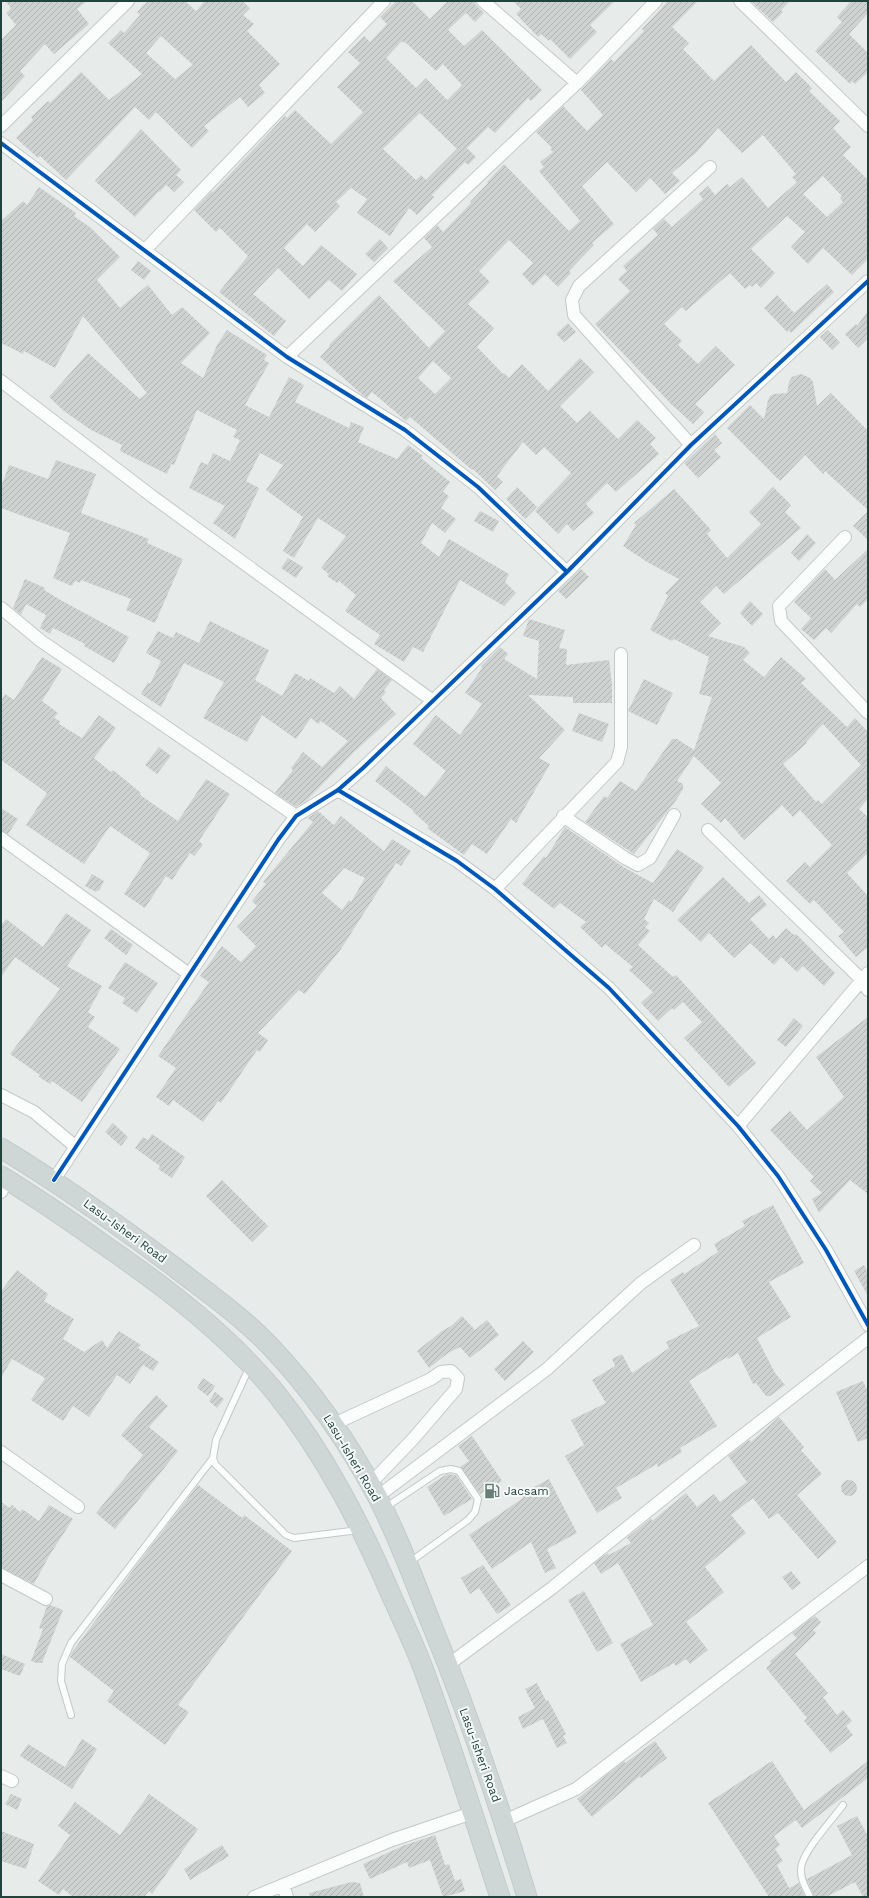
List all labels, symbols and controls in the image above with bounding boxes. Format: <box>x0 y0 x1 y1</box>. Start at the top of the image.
street label: Lasu-Isheri Road <box>81 1196 169 1266</box>
street label: Lasu-Isheri Road <box>320 1412 384 1504</box>
fuel station icon: Jacsam <box>483 1482 501 1500</box>
place label: Jacsam <box>504 1484 549 1498</box>
street label: Lasu-Isheri Road <box>456 1706 504 1804</box>

